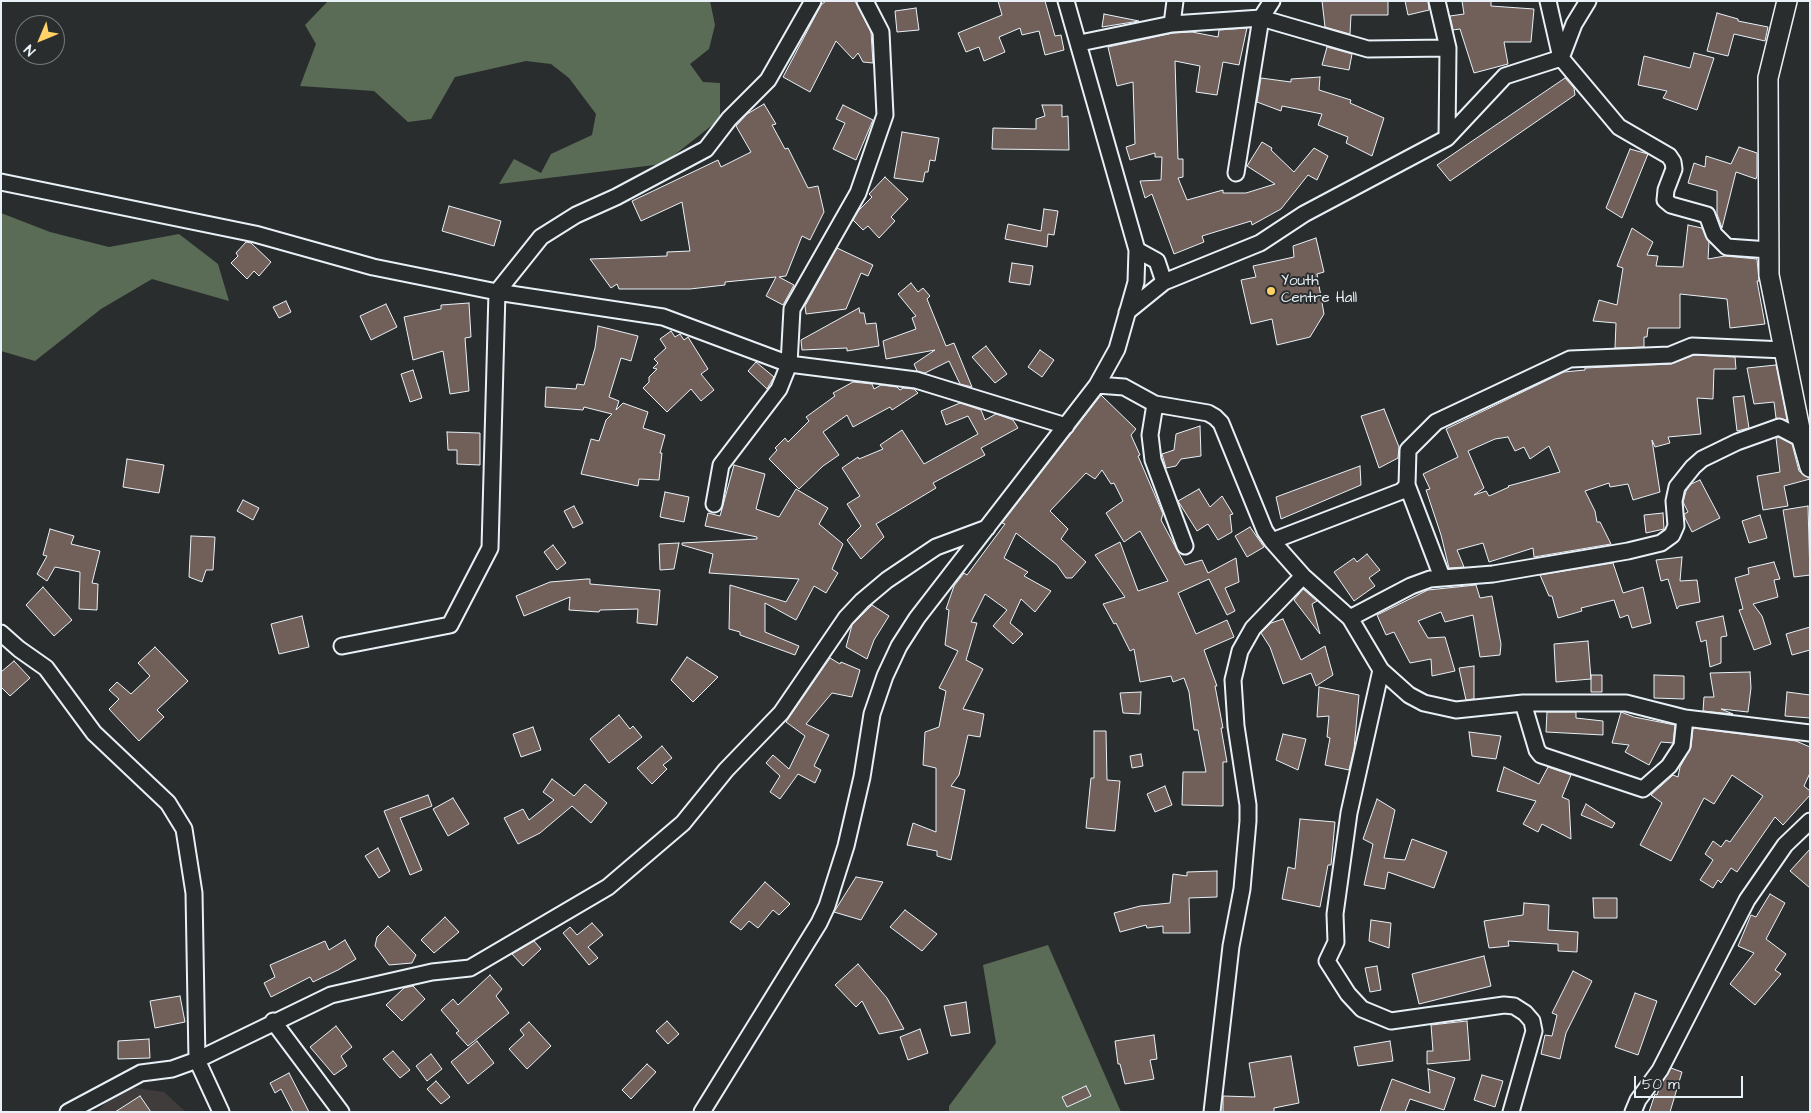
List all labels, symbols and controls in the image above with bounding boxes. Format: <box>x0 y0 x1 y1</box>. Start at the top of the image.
north arrow <box>15 15 65 65</box>
text: N <box>20 40 40 60</box>
place label: Youth Centre Hall <box>1281 273 1357 308</box>
marker: Youth Centre Hall <box>1265 285 1277 297</box>
scale bar <box>1636 1066 1745 1098</box>
text: 50 m <box>1642 1074 1680 1095</box>

